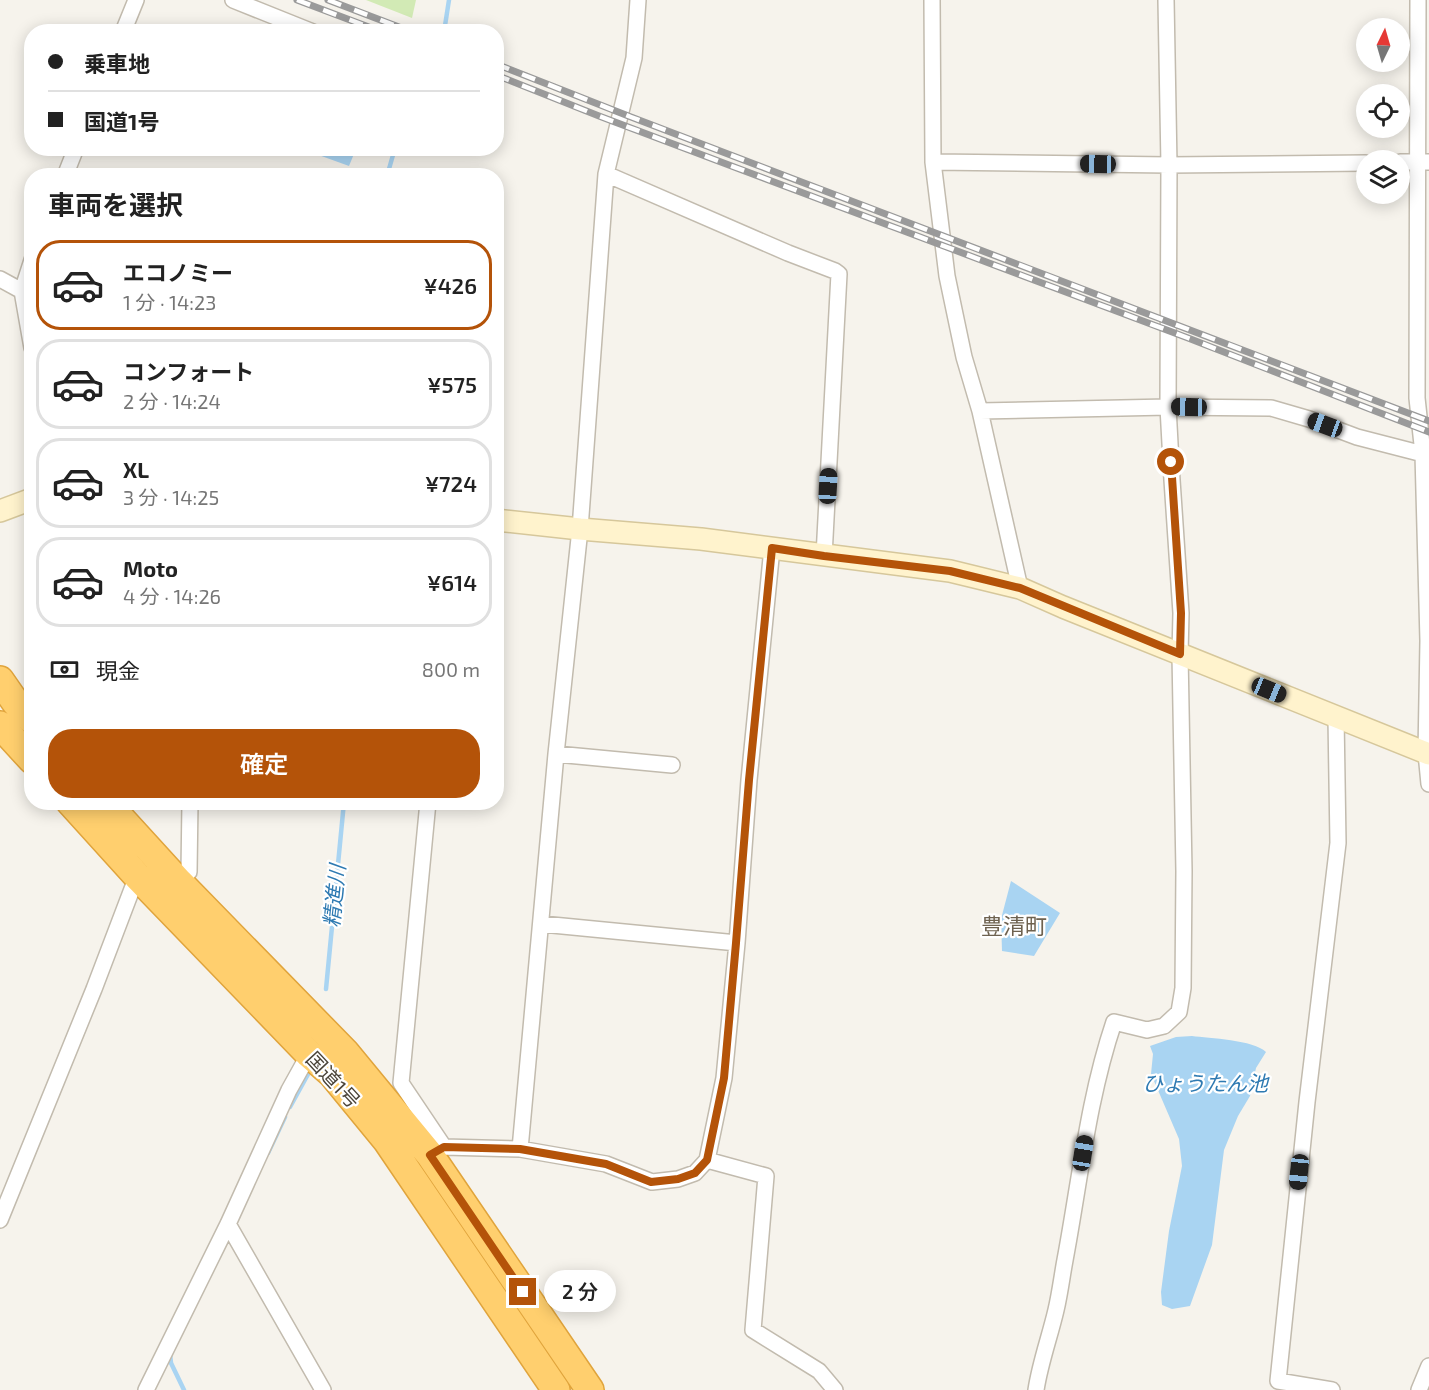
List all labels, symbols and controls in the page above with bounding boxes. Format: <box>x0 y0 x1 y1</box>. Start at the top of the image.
north arrow <box>1356 18 1410 72</box>
map controls <box>1356 18 1410 204</box>
text: 乗車地 <box>84 50 150 76</box>
button: locate <box>1356 84 1410 138</box>
text: 国道1号 <box>84 108 160 134</box>
button: layers <box>1356 150 1410 204</box>
car <box>1080 155 1116 173</box>
text: 車両を選択 <box>48 188 183 220</box>
icon: car <box>51 258 105 312</box>
text: エコノミー <box>123 259 233 285</box>
text: ¥426 <box>424 272 477 298</box>
text: 1 分 · 14:23 <box>123 290 216 314</box>
icon: car <box>51 357 105 411</box>
text: コンフォート <box>123 358 254 384</box>
text: ¥575 <box>427 371 477 397</box>
text: 2 分 · 14:24 <box>123 389 221 413</box>
car <box>1171 398 1207 416</box>
car <box>1305 410 1345 440</box>
route start <box>1157 448 1184 475</box>
icon: car <box>51 456 105 510</box>
text: XL <box>123 456 149 482</box>
car <box>818 468 838 504</box>
text: ¥724 <box>425 470 477 496</box>
text: 3 分 · 14:25 <box>123 485 219 509</box>
icon: car <box>51 555 105 609</box>
text: Moto <box>123 555 178 581</box>
text: ¥614 <box>427 569 477 595</box>
text: 4 分 · 14:26 <box>123 584 221 608</box>
icon: cash <box>48 653 81 686</box>
text: 現金 <box>96 657 140 683</box>
text: 800 m <box>422 657 480 681</box>
car <box>1249 675 1289 705</box>
button: 確定 <box>48 729 480 798</box>
water label: 精進川 <box>318 861 349 928</box>
district label: 豊清町 <box>981 912 1047 938</box>
street label: 国道1号 <box>302 1046 366 1112</box>
water label: ひょうたん池 <box>1142 1070 1270 1095</box>
car <box>1071 1134 1095 1172</box>
car <box>1288 1153 1310 1191</box>
callout: 2 分 <box>544 1271 616 1313</box>
route end <box>509 1278 536 1305</box>
text: 2 分 <box>562 1279 598 1303</box>

